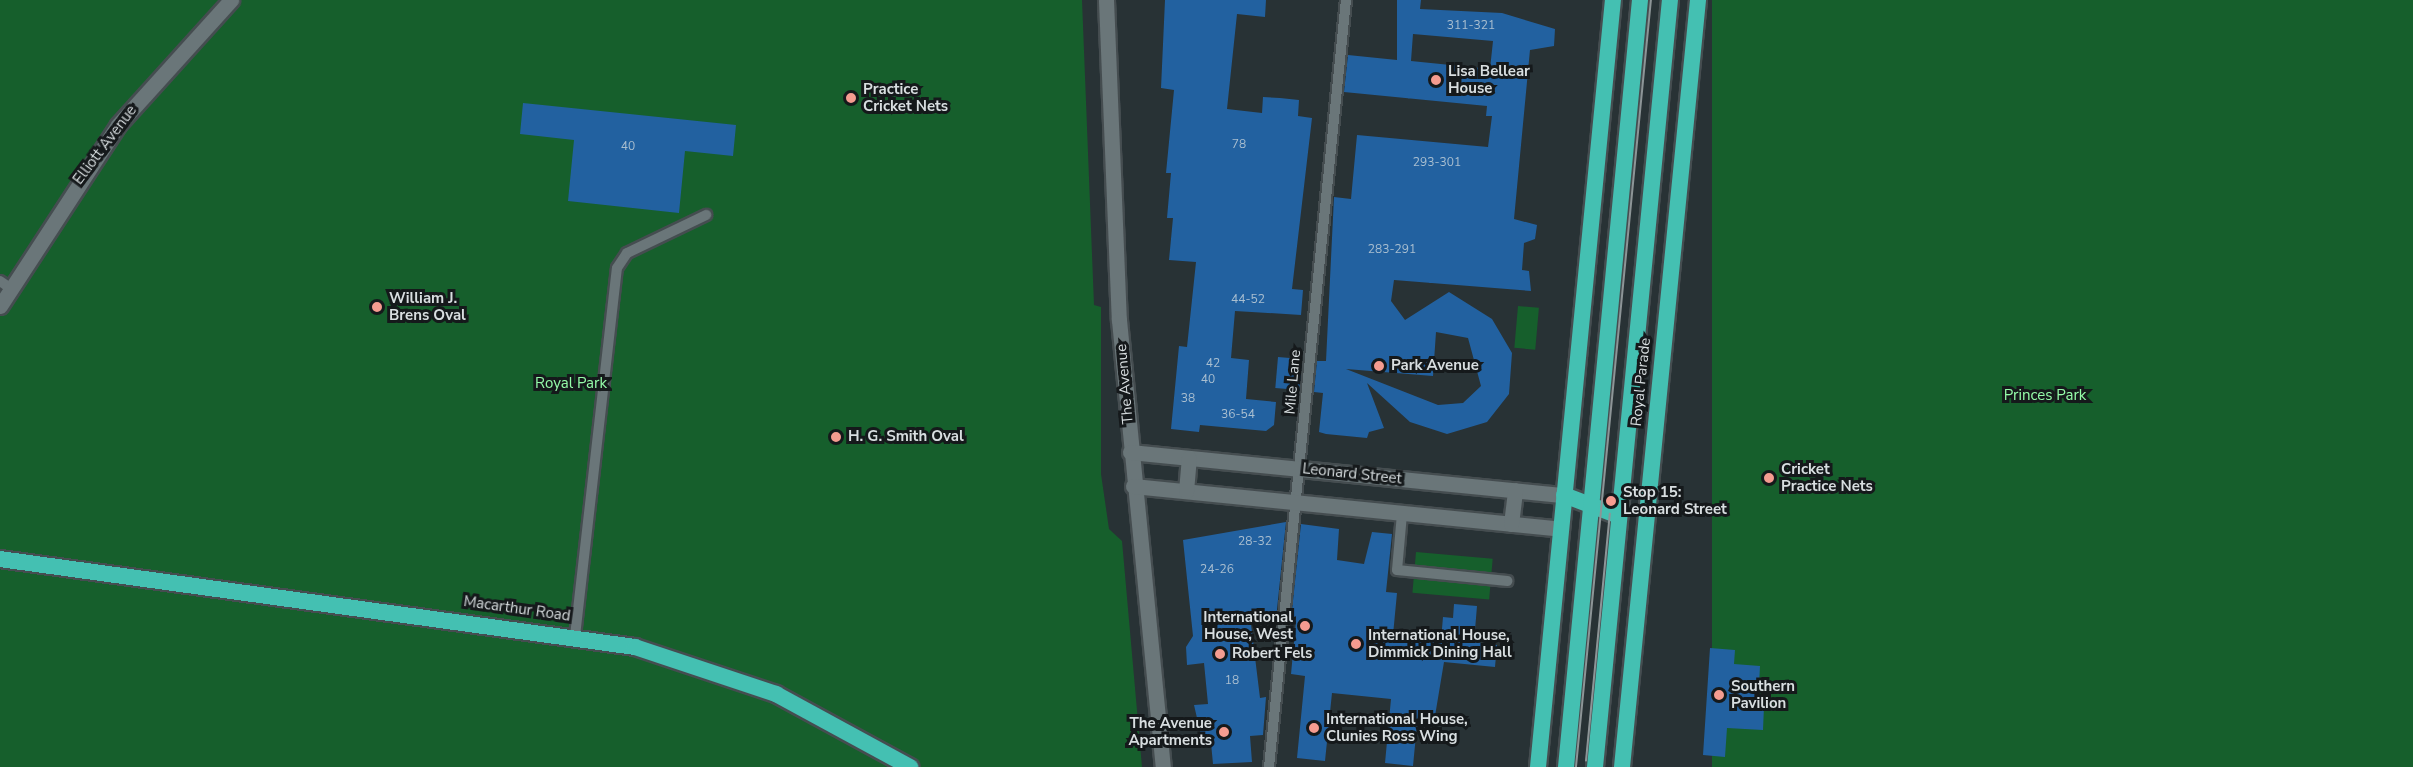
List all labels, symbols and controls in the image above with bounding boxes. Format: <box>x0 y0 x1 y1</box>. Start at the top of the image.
house number: 311-321 <box>1447 19 1495 33</box>
place label: Lisa Bellear House <box>1448 62 1530 97</box>
marker: Lisa Bellear House <box>1429 73 1443 87</box>
place label: Practice Cricket Nets <box>863 80 948 115</box>
marker: Practice Cricket Nets <box>844 91 858 105</box>
street label: Elliott Avenue <box>69 102 141 188</box>
house number: 78 <box>1232 138 1246 152</box>
house number: 40 <box>621 140 635 154</box>
house number: 293-301 <box>1413 156 1461 170</box>
house number: 283-291 <box>1368 243 1416 257</box>
place label: William J. Brens Oval <box>389 289 466 324</box>
house number: 44-52 <box>1231 293 1265 307</box>
marker: William J. Brens Oval <box>370 300 384 314</box>
street label: Royal Parade <box>1627 337 1655 427</box>
street label: The Avenue <box>1113 343 1137 425</box>
street label: Mile Lane <box>1281 349 1305 415</box>
house number: 42 <box>1206 357 1220 371</box>
place label: Park Avenue <box>1391 357 1479 375</box>
marker: Park Avenue <box>1372 359 1386 373</box>
house number: 40 <box>1201 373 1215 387</box>
park label: Royal Park <box>535 375 607 393</box>
park label: Princes Park <box>2004 387 2086 405</box>
house number: 38 <box>1181 392 1195 406</box>
house number: 36-54 <box>1221 408 1255 422</box>
place label: H. G. Smith Oval <box>848 428 964 446</box>
marker: H. G. Smith Oval <box>829 430 843 444</box>
street label: Leonard Street <box>1302 460 1402 488</box>
place label: Cricket Practice Nets <box>1781 460 1873 495</box>
marker: Cricket Practice Nets <box>1762 471 1776 485</box>
place label: Stop 15: Leonard Street <box>1623 483 1727 518</box>
marker: Stop 15: Leonard Street <box>1604 494 1618 508</box>
house number: 28-32 <box>1238 535 1272 549</box>
house number: 24-26 <box>1200 563 1234 577</box>
street label: Macarthur Road <box>462 593 572 625</box>
place label: International House, West <box>1203 608 1293 643</box>
marker: International House, West <box>1298 619 1312 633</box>
place label: International House, Dimmick Dining Hall <box>1368 626 1512 661</box>
marker: International House, Dimmick Dining Hall <box>1349 637 1363 651</box>
place label: Robert Fels <box>1232 645 1312 663</box>
marker: Robert Fels <box>1213 647 1227 661</box>
house number: 18 <box>1225 674 1239 688</box>
place label: Southern Pavilion <box>1731 677 1795 712</box>
marker: Southern Pavilion <box>1712 688 1726 702</box>
place label: International House, Clunies Ross Wing <box>1326 710 1468 745</box>
place label: The Avenue Apartments <box>1128 714 1212 749</box>
marker: International House, Clunies Ross Wing <box>1307 721 1321 735</box>
marker: The Avenue Apartments <box>1217 725 1231 739</box>

